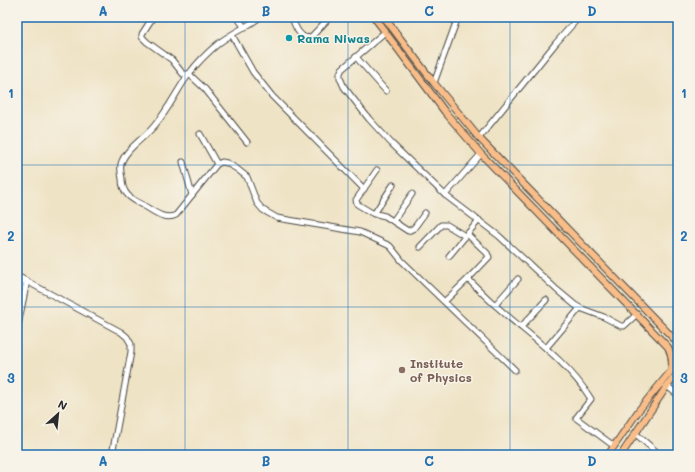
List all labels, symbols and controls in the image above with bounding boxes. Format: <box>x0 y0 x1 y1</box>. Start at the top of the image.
text: A <box>98 2 108 19</box>
text: B <box>262 2 271 19</box>
text: C <box>424 2 434 19</box>
text: D <box>587 2 597 19</box>
place label: Rama Niwas <box>297 30 370 46</box>
marker: Rama Niwas <box>284 33 294 43</box>
text: 1 <box>8 84 14 101</box>
text: 1 <box>681 84 687 101</box>
text: 2 <box>7 227 15 244</box>
text: 2 <box>680 227 688 244</box>
place label: Institute of Physics <box>410 355 472 385</box>
marker: Institute of Physics <box>397 365 407 375</box>
text: 3 <box>7 369 15 386</box>
text: 3 <box>680 369 688 386</box>
north arrow <box>38 394 78 434</box>
text: N <box>56 396 70 413</box>
text: A <box>98 452 108 469</box>
text: B <box>262 452 271 469</box>
text: C <box>424 452 434 469</box>
text: D <box>587 452 597 469</box>

